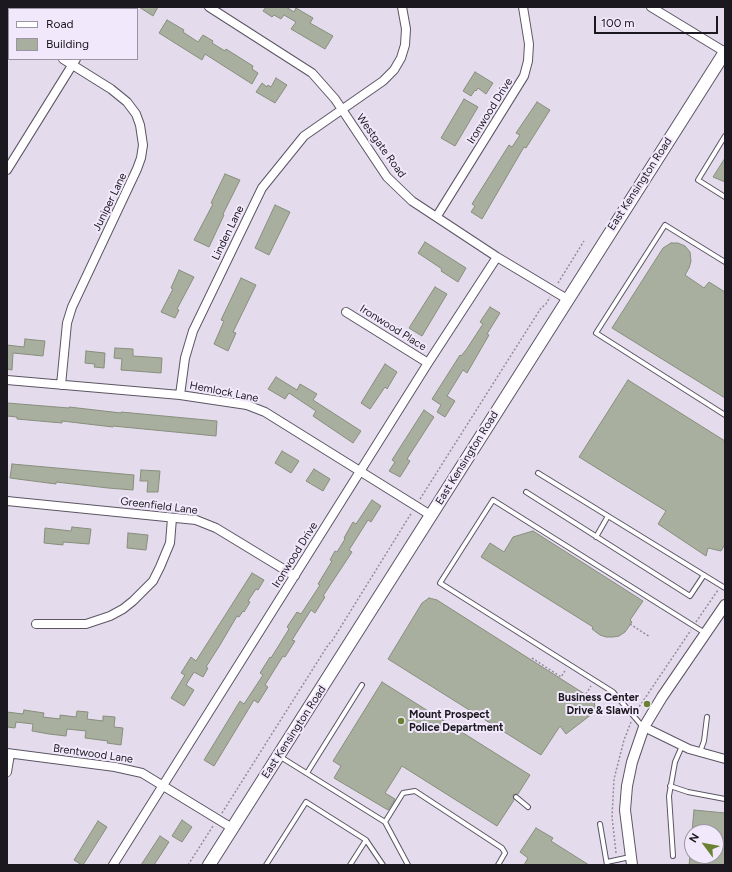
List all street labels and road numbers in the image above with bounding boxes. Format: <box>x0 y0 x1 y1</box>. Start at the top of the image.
street label: Ironwood Drive <box>465 76 515 146</box>
street label: Westgate Road <box>353 112 409 180</box>
street label: East Kensington Road <box>605 135 675 233</box>
street label: Juniper Lane <box>90 171 130 233</box>
street label: Linden Lane <box>209 204 247 262</box>
street label: Ironwood Place <box>357 302 429 354</box>
street label: Hemlock Lane <box>188 379 260 405</box>
street label: East Kensington Road <box>433 409 501 507</box>
street label: Greenfield Lane <box>120 495 198 517</box>
street label: Ironwood Drive <box>270 520 320 590</box>
street label: East Kensington Road <box>259 683 329 781</box>
street label: Brentwood Lane <box>52 742 134 766</box>

